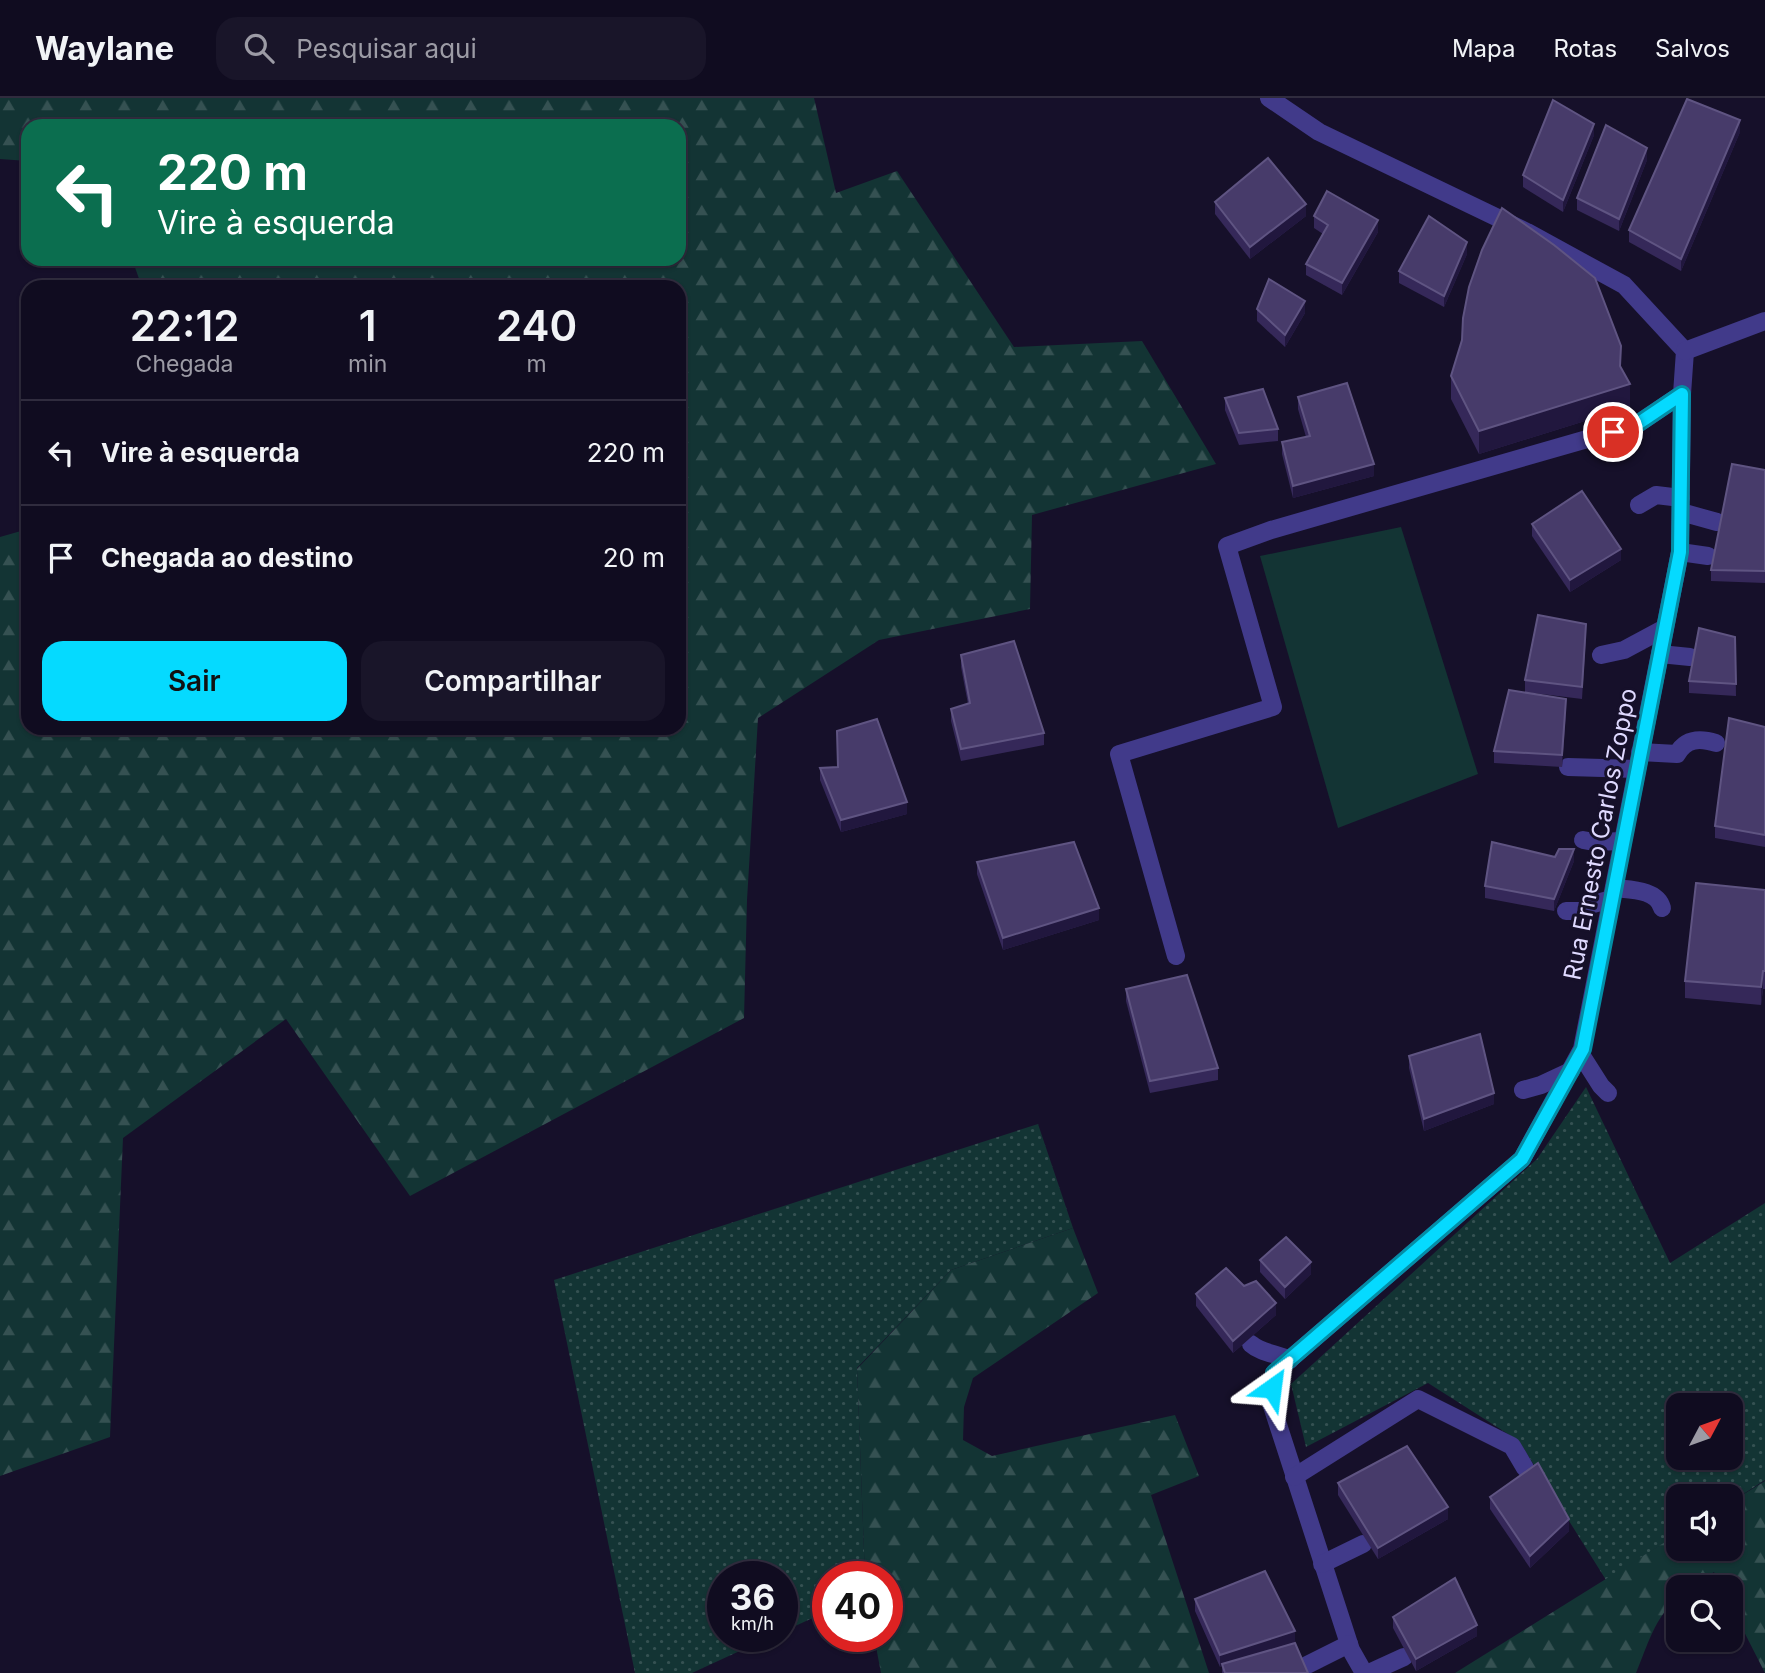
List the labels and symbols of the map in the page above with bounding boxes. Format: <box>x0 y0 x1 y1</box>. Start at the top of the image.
pin <box>1583 402 1643 462</box>
street label: Rua Ernesto Carlos Zoppo <box>1557 686 1643 982</box>
position arrow <box>1235 1351 1309 1425</box>
north arrow <box>1666 1393 1743 1470</box>
speed limit sign: 40 <box>812 1561 903 1652</box>

